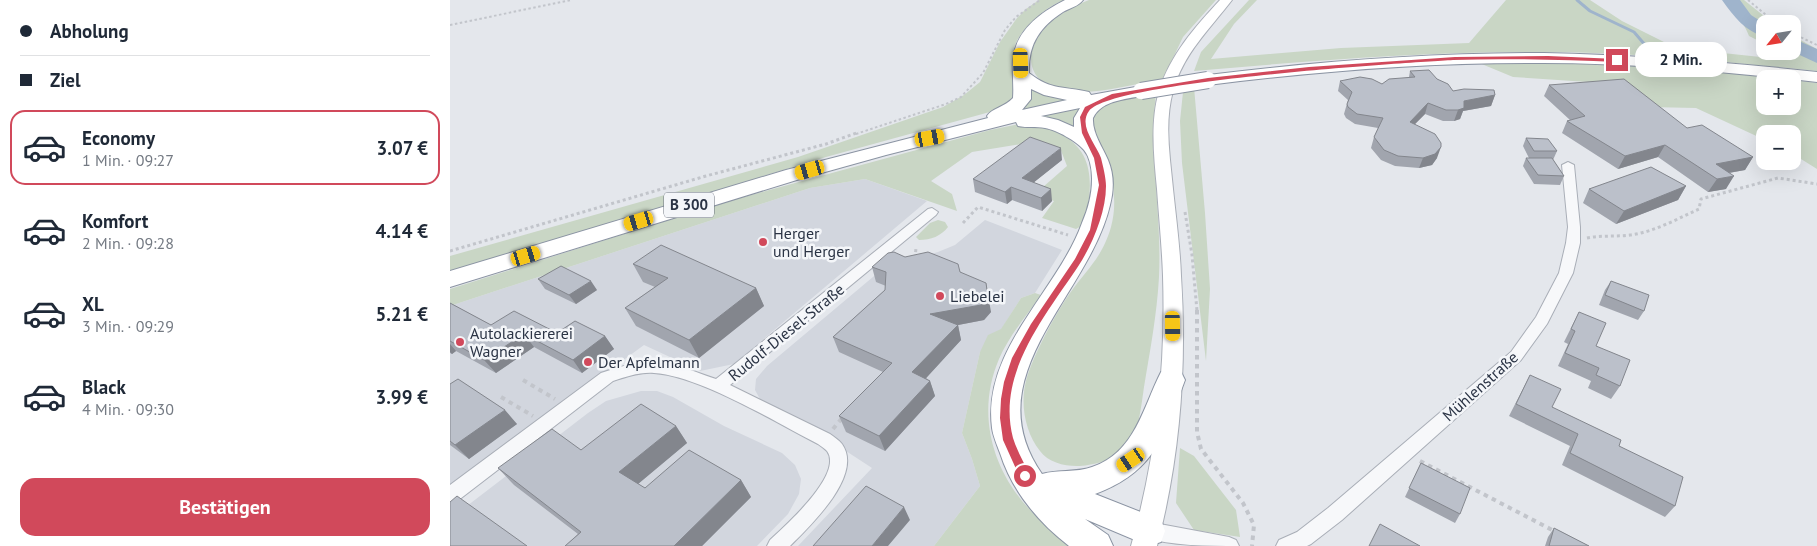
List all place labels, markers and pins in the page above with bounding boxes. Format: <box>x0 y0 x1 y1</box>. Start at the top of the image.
place label: Herger und Herger <box>773 223 850 261</box>
marker: Herger und Herger <box>757 236 769 248</box>
place label: Liebelei <box>950 286 1005 306</box>
marker: Liebelei <box>934 290 946 302</box>
place label: Autolackiererei Wagner <box>470 323 573 361</box>
marker: Autolackiererei Wagner <box>454 336 466 348</box>
place label: Der Apfelmann <box>598 352 700 372</box>
marker: Der Apfelmann <box>582 356 594 368</box>

